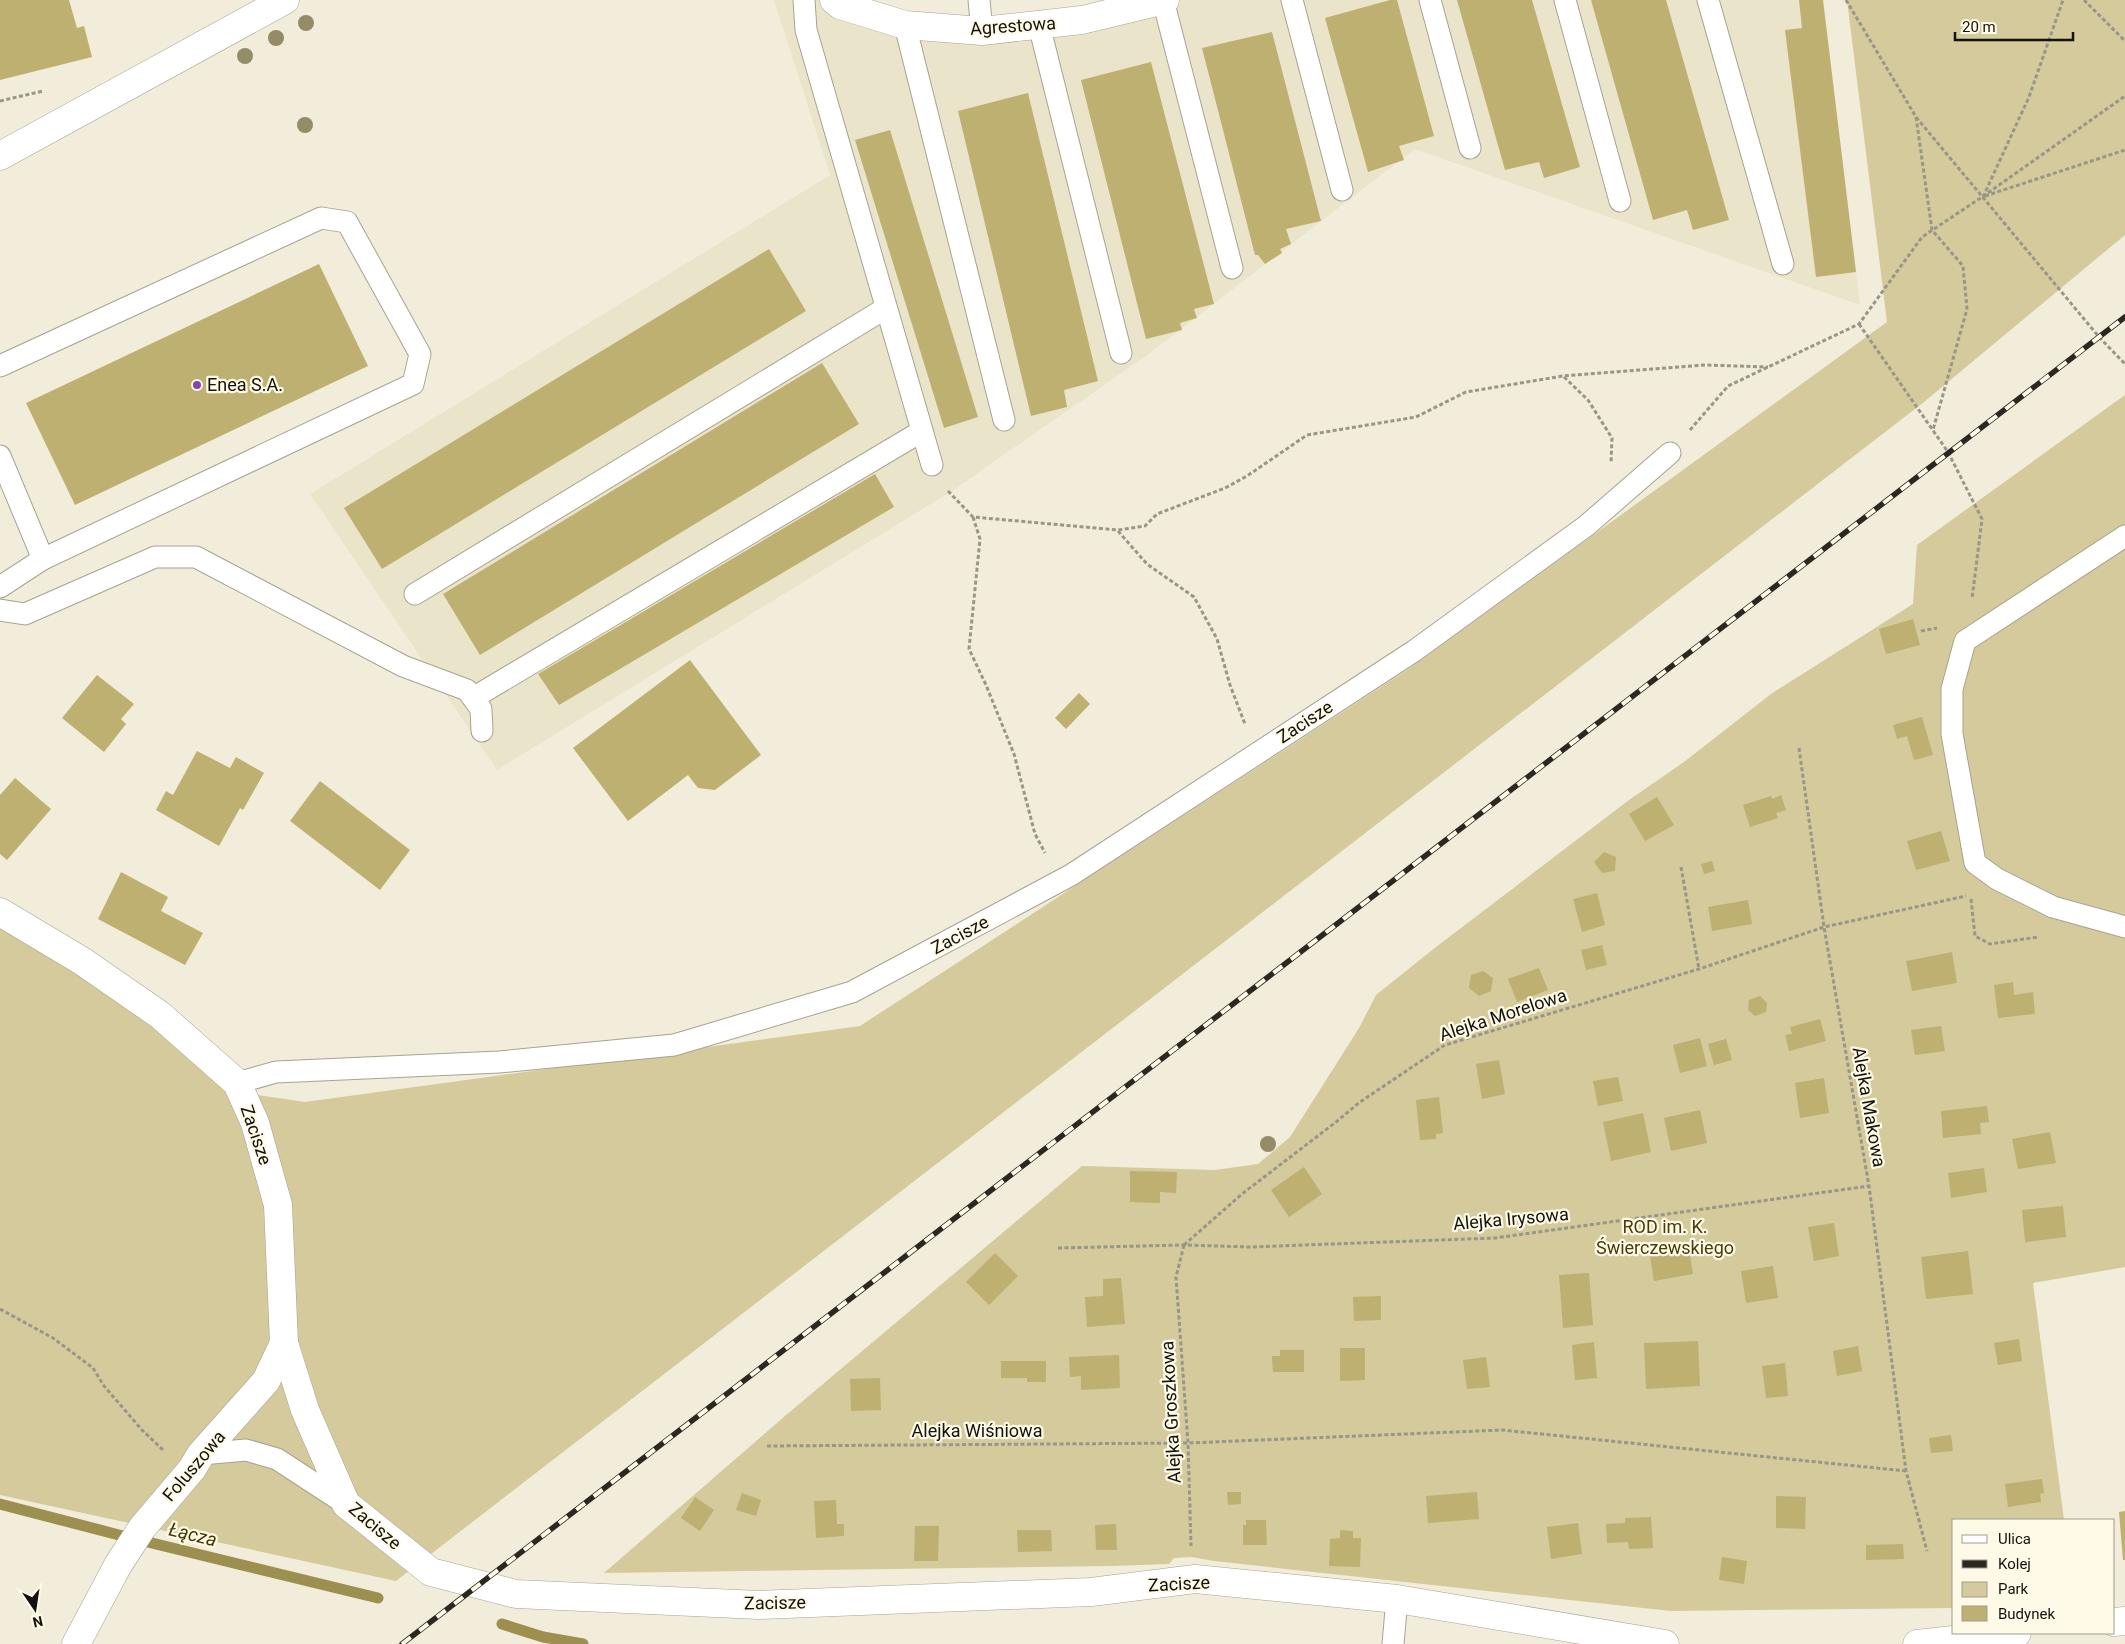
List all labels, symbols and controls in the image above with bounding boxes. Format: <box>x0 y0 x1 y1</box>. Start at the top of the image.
scale bar <box>1955 10 2072 42</box>
street label: Agrestowa <box>969 12 1057 39</box>
text: 20 m <box>1962 18 1996 36</box>
place label: Enea S.A. <box>207 374 283 395</box>
marker: Enea S.A. <box>191 379 203 391</box>
street label: Zacisze <box>1273 696 1336 747</box>
street label: Zacisze <box>927 911 992 958</box>
street label: Alejka Morelowa <box>1436 984 1569 1045</box>
street label: Alejka Makowa <box>1849 1045 1890 1169</box>
street label: Zacisze <box>236 1102 276 1168</box>
street label: Alejka Irysowa <box>1452 1203 1570 1234</box>
park label: ROD im. K. Świerczewskiego <box>1596 1216 1734 1258</box>
street label: Alejka Groszkowa <box>1156 1340 1185 1484</box>
street label: Alejka Wiśniowa <box>912 1420 1042 1441</box>
street label: Foluszowa <box>158 1426 229 1505</box>
street label: Zacisze <box>345 1498 406 1554</box>
water label: Łącza <box>166 1517 219 1552</box>
legend <box>1952 1519 2115 1634</box>
text: Ulica <box>1998 1530 2031 1548</box>
text: Kolej <box>1998 1555 2031 1573</box>
street label: Zacisze <box>1147 1571 1210 1596</box>
text: Park <box>1998 1580 2029 1598</box>
north arrow <box>10 1584 60 1634</box>
street label: Zacisze <box>744 1591 806 1614</box>
text: Budynek <box>1998 1605 2055 1623</box>
text: N <box>31 1613 45 1631</box>

